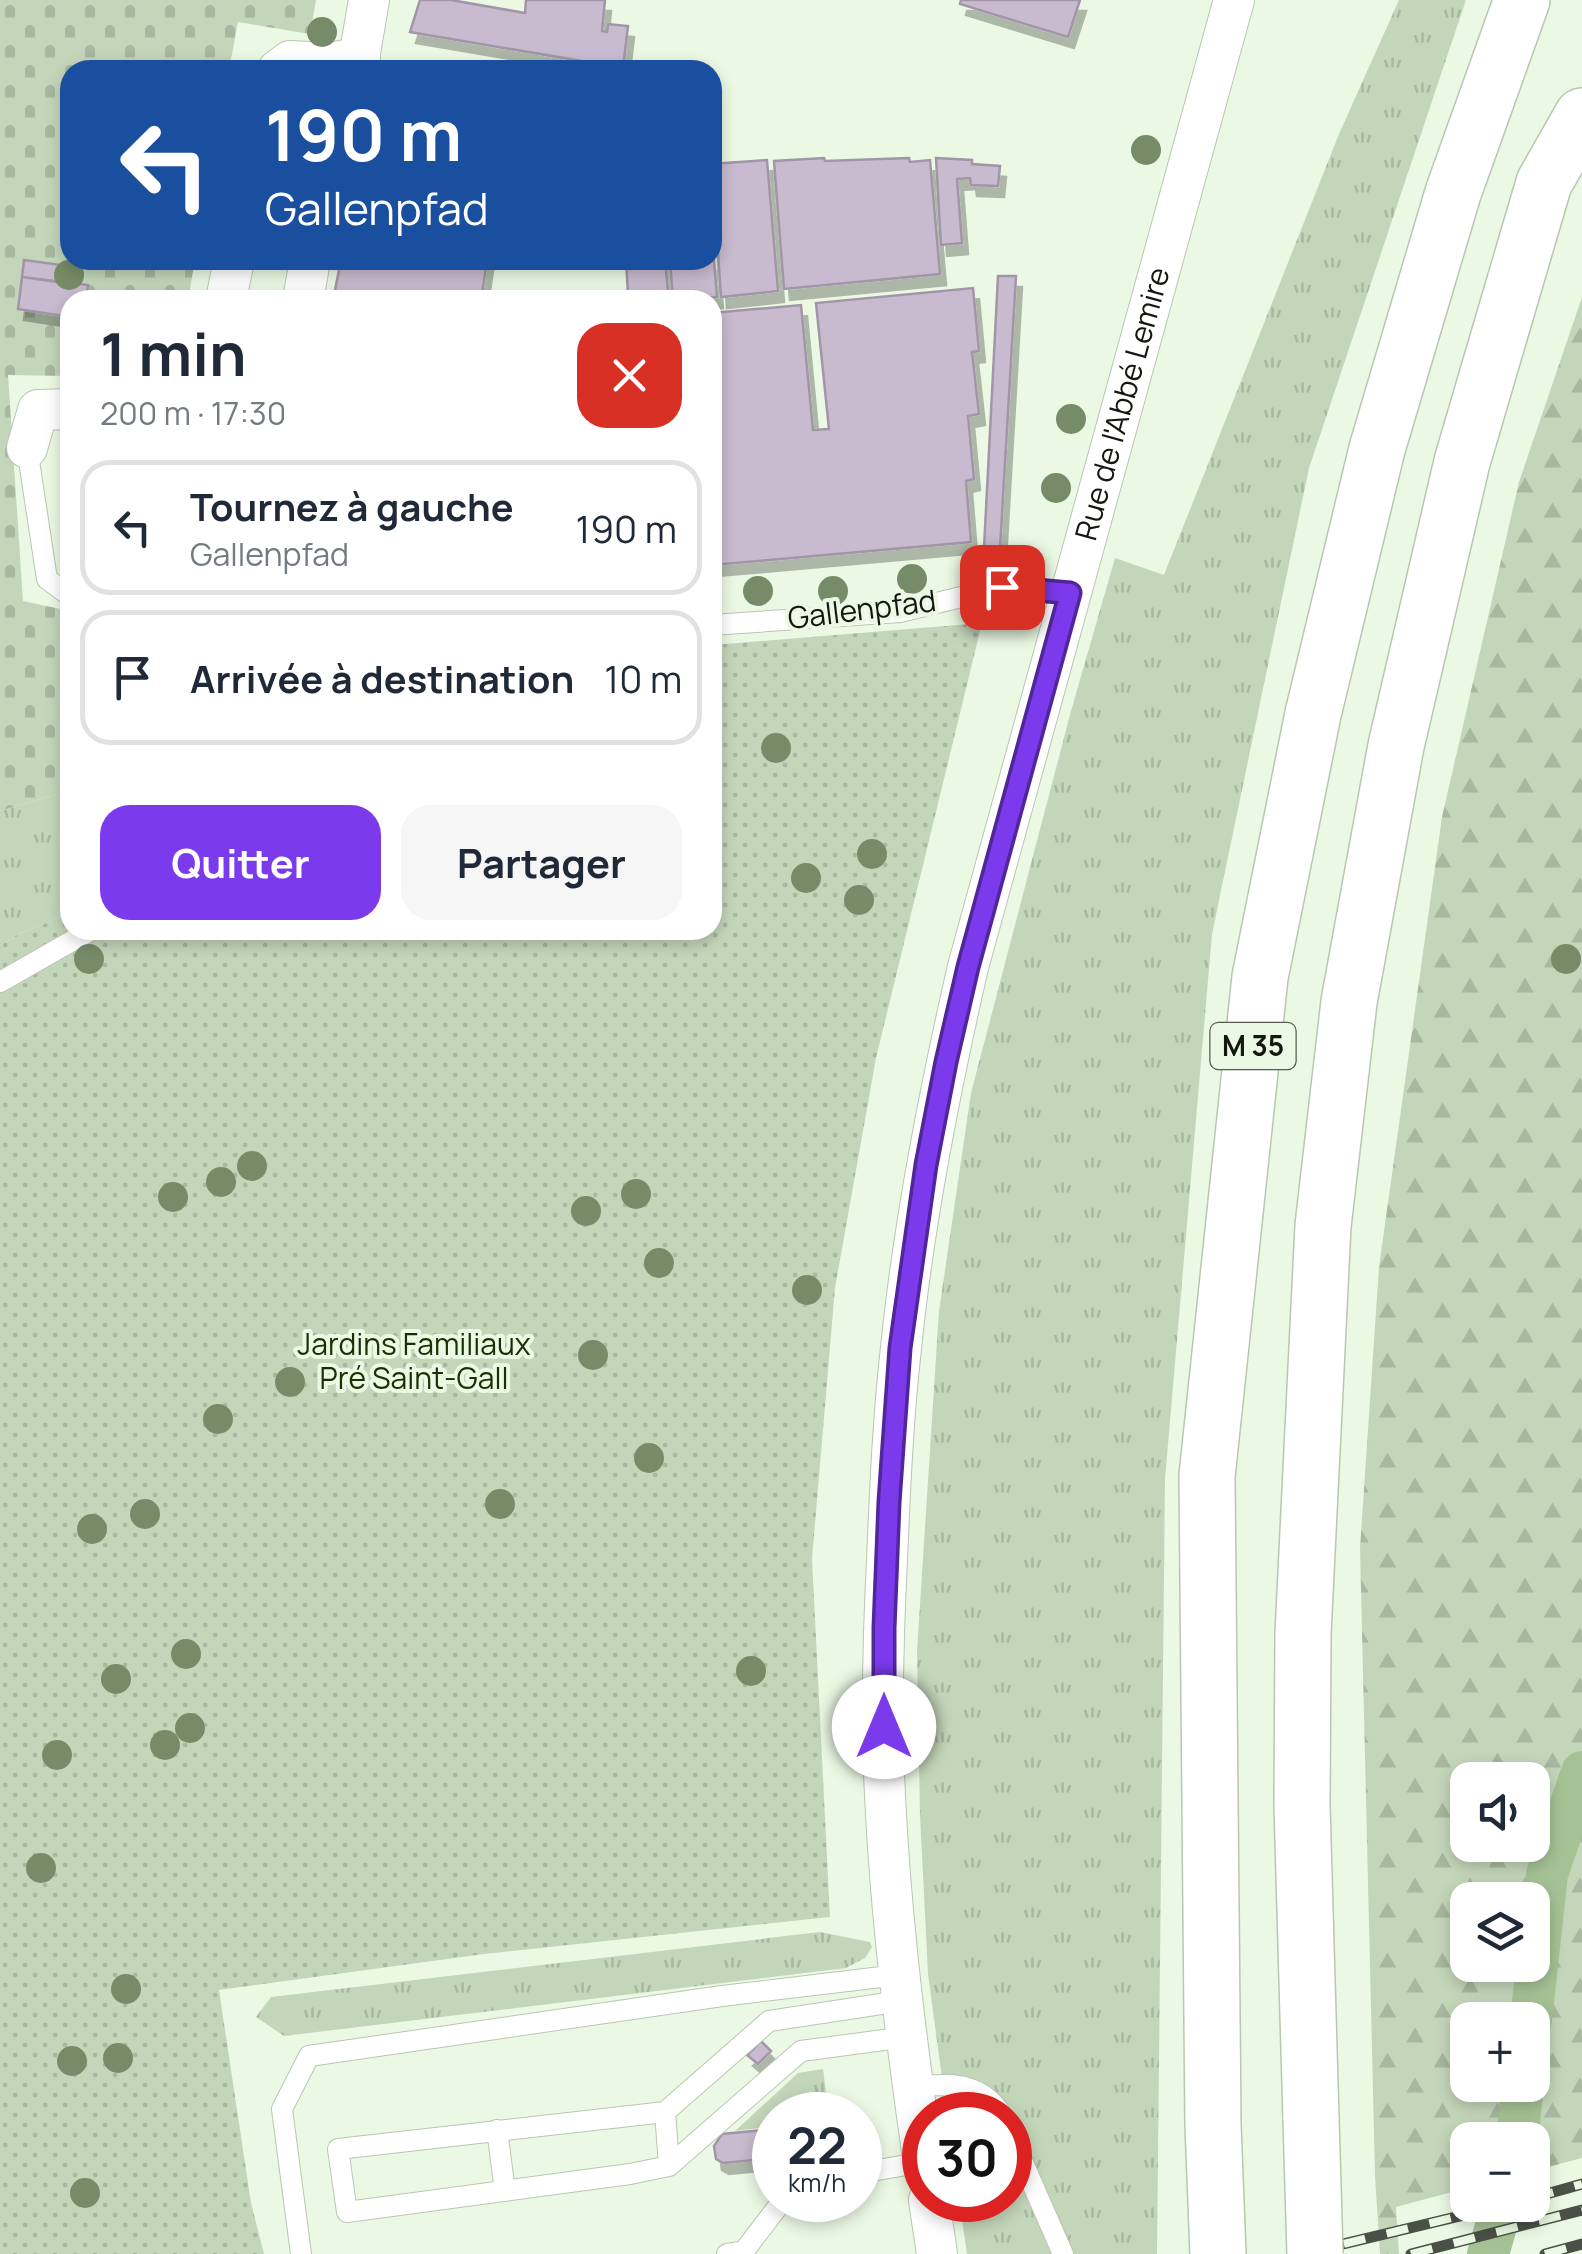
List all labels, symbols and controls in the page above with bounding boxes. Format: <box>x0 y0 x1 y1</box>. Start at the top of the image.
text: 190 m <box>265 86 462 182</box>
icon: left <box>100 100 230 230</box>
text: Gallenpfad <box>265 177 489 239</box>
street label: Rue de l'Abbé Lemire <box>1064 262 1179 545</box>
text: 1 min <box>100 312 247 394</box>
button: close <box>577 323 682 428</box>
text: 200 m · 17:30 <box>100 391 286 435</box>
text: Tournez à gauche <box>190 480 514 532</box>
icon: left <box>105 500 160 555</box>
text: 190 m <box>576 502 677 554</box>
text: Gallenpfad <box>190 532 349 576</box>
pin <box>960 545 1045 630</box>
icon: arrive <box>975 560 1030 615</box>
street label: Gallenpfad <box>785 579 938 638</box>
icon: arrive <box>105 650 160 705</box>
text: Arrivée à destination <box>190 652 574 704</box>
text: 10 m <box>604 652 682 704</box>
button: Quitter <box>100 805 381 920</box>
button: Partager <box>401 805 682 920</box>
road number: M 35 <box>1210 1023 1296 1069</box>
park label: Jardins Familiaux Pré Saint-Gall <box>297 1323 531 1398</box>
position arrow <box>832 1675 936 1779</box>
map controls <box>1450 1762 1550 2222</box>
button: sound <box>1450 1762 1550 1862</box>
button: layers <box>1450 1882 1550 1982</box>
button: + <box>1450 2002 1550 2102</box>
speed limit sign: 30 <box>902 2092 1032 2222</box>
text: 22 <box>787 2111 847 2179</box>
button: − <box>1450 2122 1550 2222</box>
text: km/h <box>788 2165 846 2200</box>

